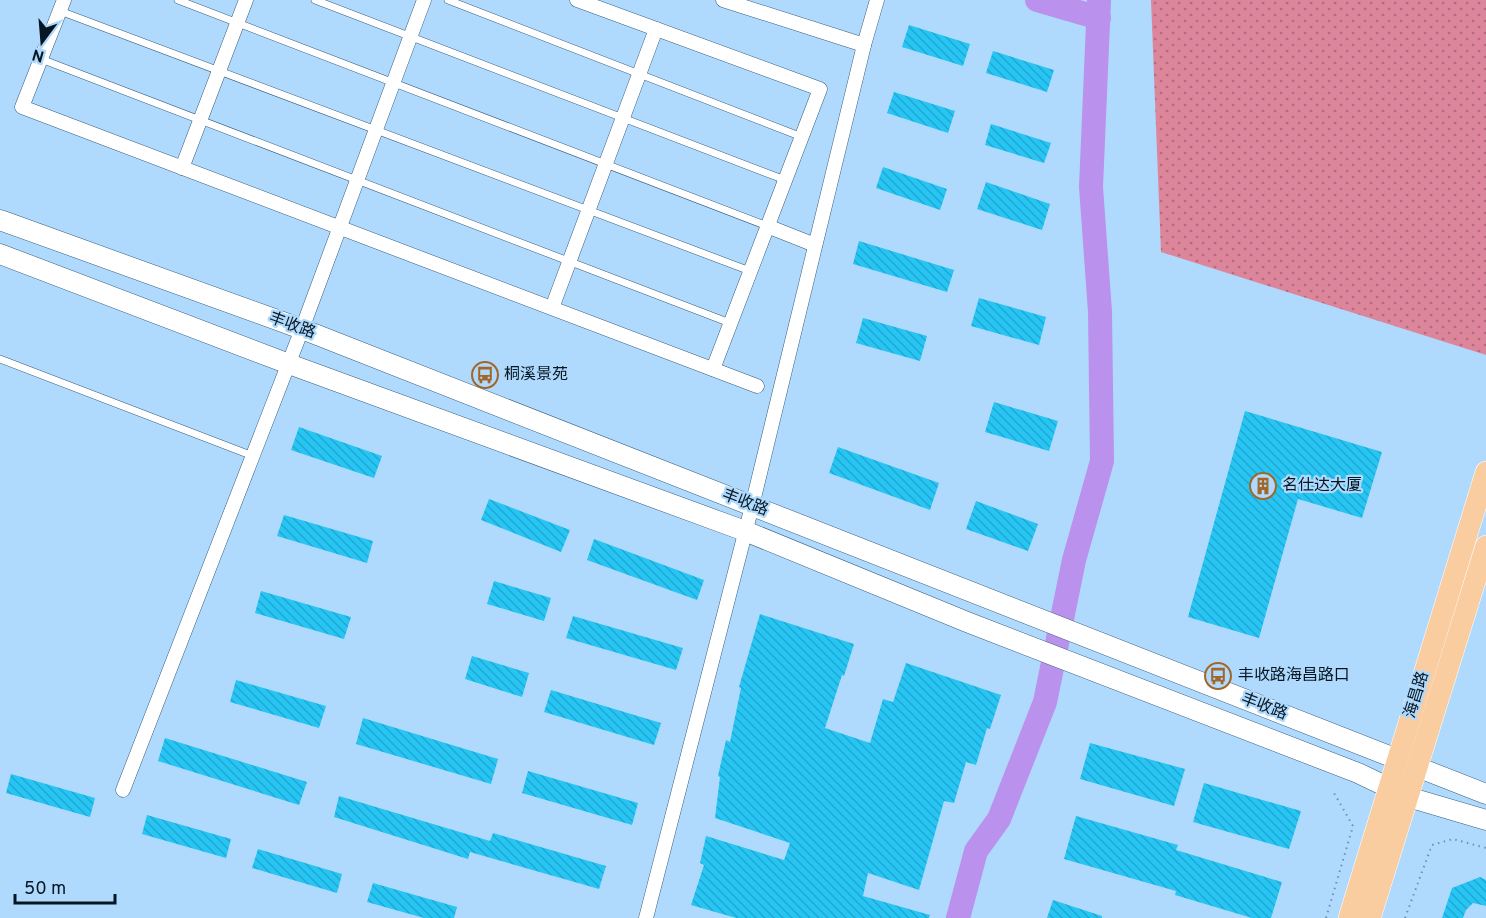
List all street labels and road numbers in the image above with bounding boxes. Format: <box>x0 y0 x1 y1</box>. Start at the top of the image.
street label: 丰收路 <box>266 308 318 344</box>
street label: 丰收路 <box>719 485 771 521</box>
street label: 海昌路 <box>1400 669 1434 721</box>
street label: 丰收路 <box>1238 689 1290 725</box>

